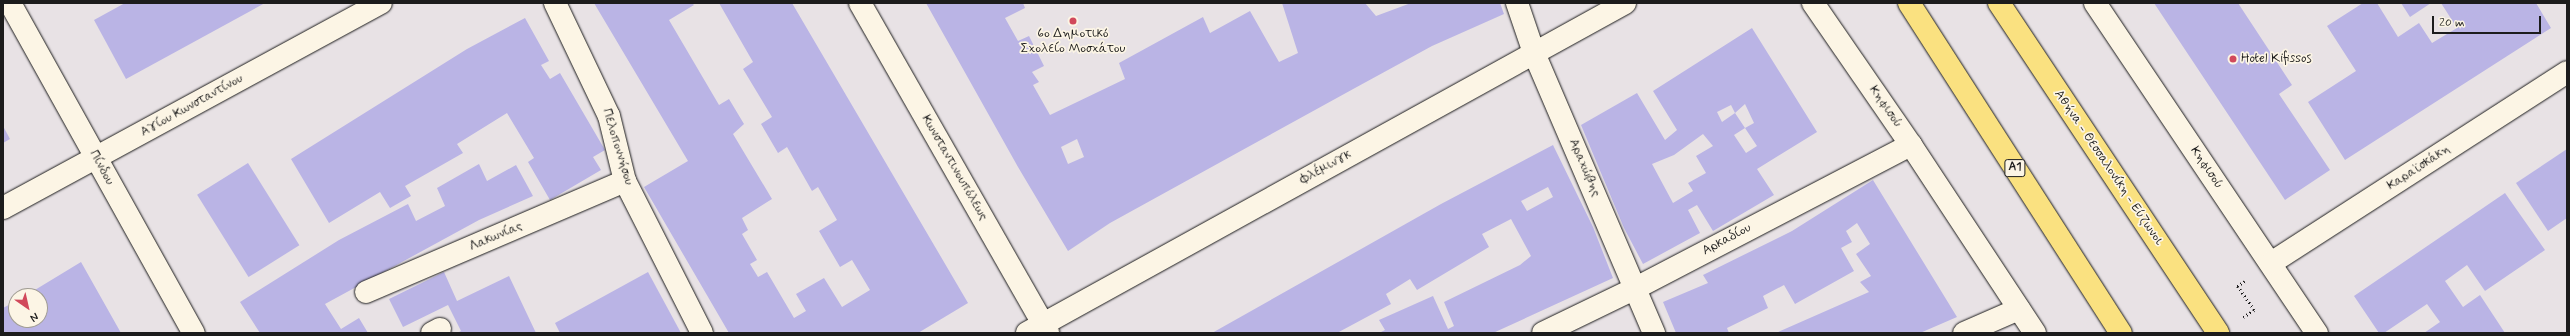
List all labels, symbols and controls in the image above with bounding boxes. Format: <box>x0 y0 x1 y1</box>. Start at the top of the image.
scale bar <box>2434 8 2543 34</box>
text: 20 m <box>2439 15 2465 31</box>
marker: 6ο Δημοτικό Σχολείο Μοσχάτου <box>1068 16 1078 26</box>
place label: 6ο Δημοτικό Σχολείο Μοσχάτου <box>1021 27 1125 58</box>
place label: Hotel Kifissos <box>2241 51 2312 67</box>
marker: Hotel Kifissos <box>2228 54 2238 64</box>
street label: Αγίου Κωνσταντίνου <box>138 71 246 141</box>
street label: Κηφισού <box>1865 83 1905 131</box>
street label: Αθήνα - Θεσσαλονίκη - Εύζωνοι <box>2050 87 2166 249</box>
street label: Πελοποννήσου <box>598 107 636 187</box>
street label: Κωνσταντινουπόλεως <box>917 113 991 223</box>
street label: Αραχώβης <box>1565 137 1603 199</box>
street label: Καραϊσκάκη <box>2385 142 2453 194</box>
street label: Κηφισού <box>2186 144 2226 192</box>
street label: Πίνδου <box>85 148 117 188</box>
street label: Φλέμινγκ <box>1298 148 1354 188</box>
road number: Α1 <box>2004 158 2026 178</box>
street label: Λακωνίας <box>467 219 525 255</box>
street label: Αρκαδίου <box>1700 221 1754 259</box>
north arrow <box>8 288 48 328</box>
text: N <box>27 309 41 325</box>

